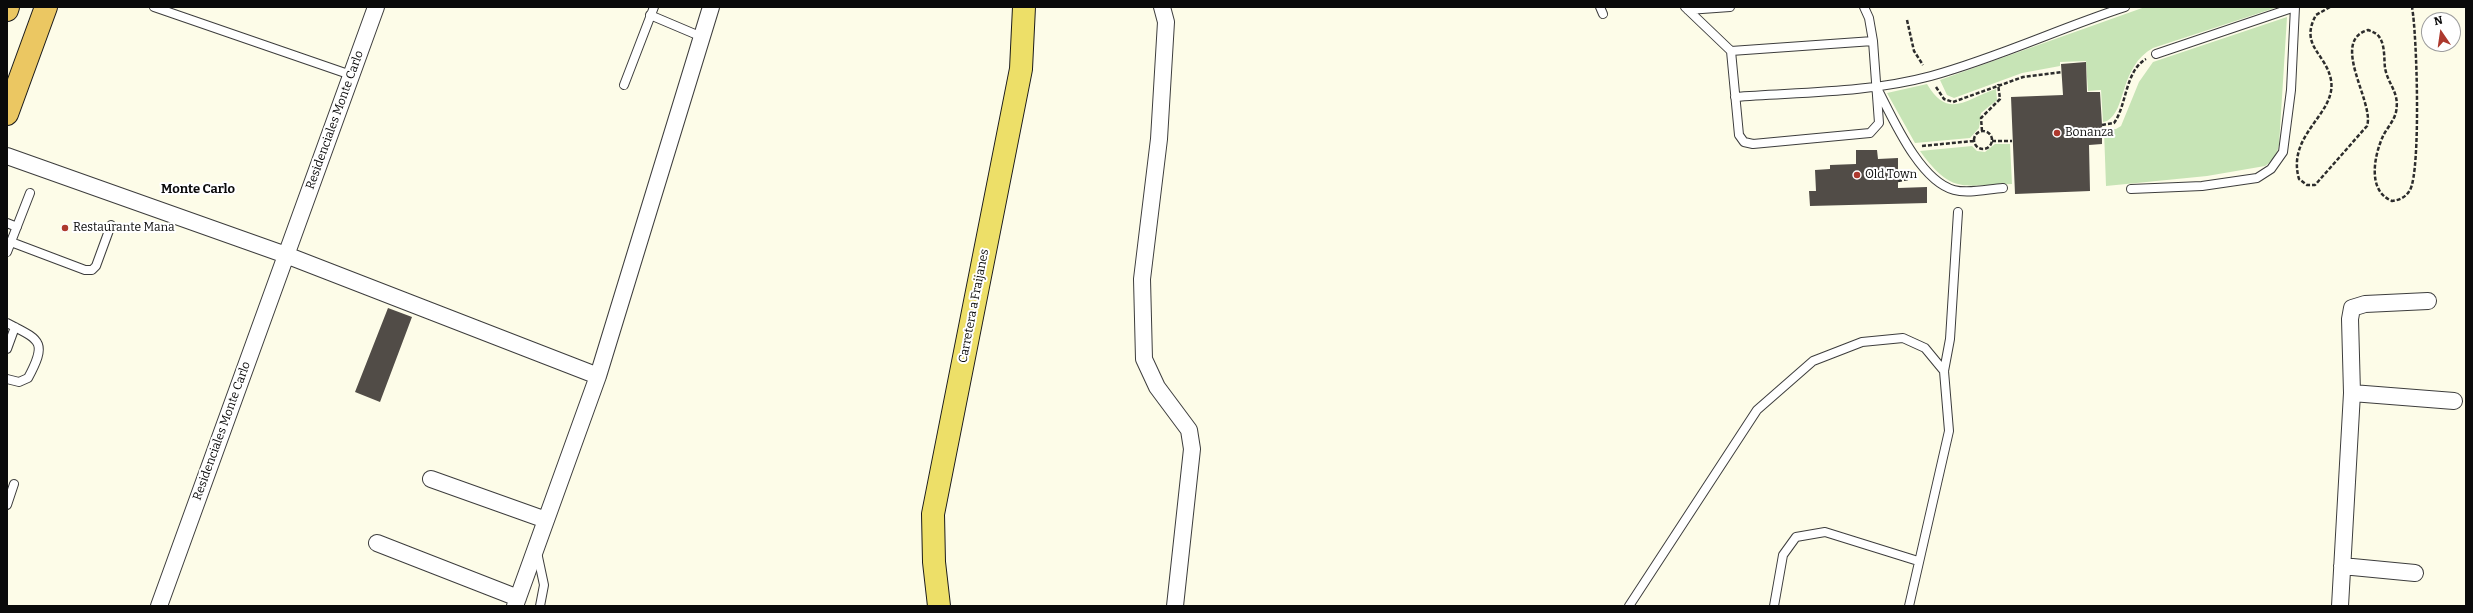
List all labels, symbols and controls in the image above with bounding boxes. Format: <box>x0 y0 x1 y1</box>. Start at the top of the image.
north arrow <box>2421 12 2461 52</box>
text: N <box>2433 14 2444 28</box>
street label: Residenciales Monte Carlo <box>303 49 367 191</box>
place label: Bonanza <box>2065 126 2114 140</box>
marker: Bonanza <box>2052 128 2062 138</box>
place label: Old Town <box>1865 168 1917 182</box>
marker: Old Town <box>1852 170 1862 180</box>
district label: Monte Carlo <box>161 181 235 197</box>
place label: Restaurante Mana <box>73 221 175 235</box>
marker: Restaurante Mana <box>60 223 70 233</box>
street label: Carretera a Fraijanes <box>956 248 992 364</box>
street label: Residenciales Monte Carlo <box>190 360 254 502</box>

